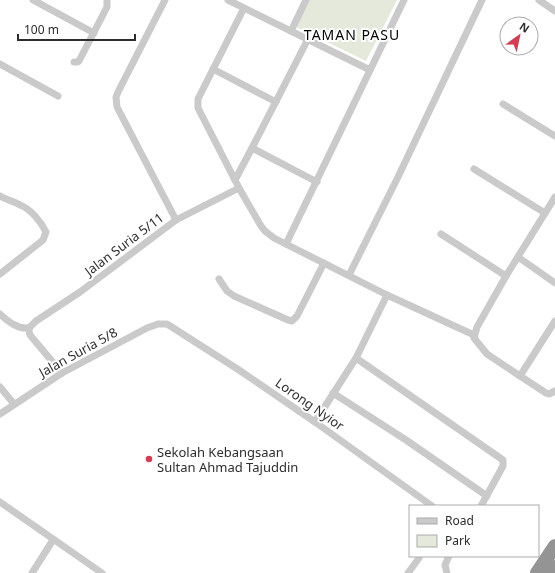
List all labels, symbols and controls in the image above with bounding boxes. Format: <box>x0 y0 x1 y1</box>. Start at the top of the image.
scale bar <box>18 16 135 42</box>
north arrow <box>499 16 539 56</box>
text: N <box>517 18 533 36</box>
text: 100 m <box>24 21 59 38</box>
district label: TAMAN PASU <box>304 25 400 44</box>
street label: Jalan Suria 5/11 <box>79 208 167 281</box>
street label: Jalan Suria 5/8 <box>34 323 120 382</box>
street label: Lorong Nyior <box>272 374 349 435</box>
place label: Sekolah Kebangsaan Sultan Ahmad Tajuddin <box>157 443 298 476</box>
marker: Sekolah Kebangsaan Sultan Ahmad Tajuddin <box>144 454 154 464</box>
legend <box>409 505 539 557</box>
text: Road <box>445 512 474 529</box>
text: Park <box>445 532 471 549</box>

